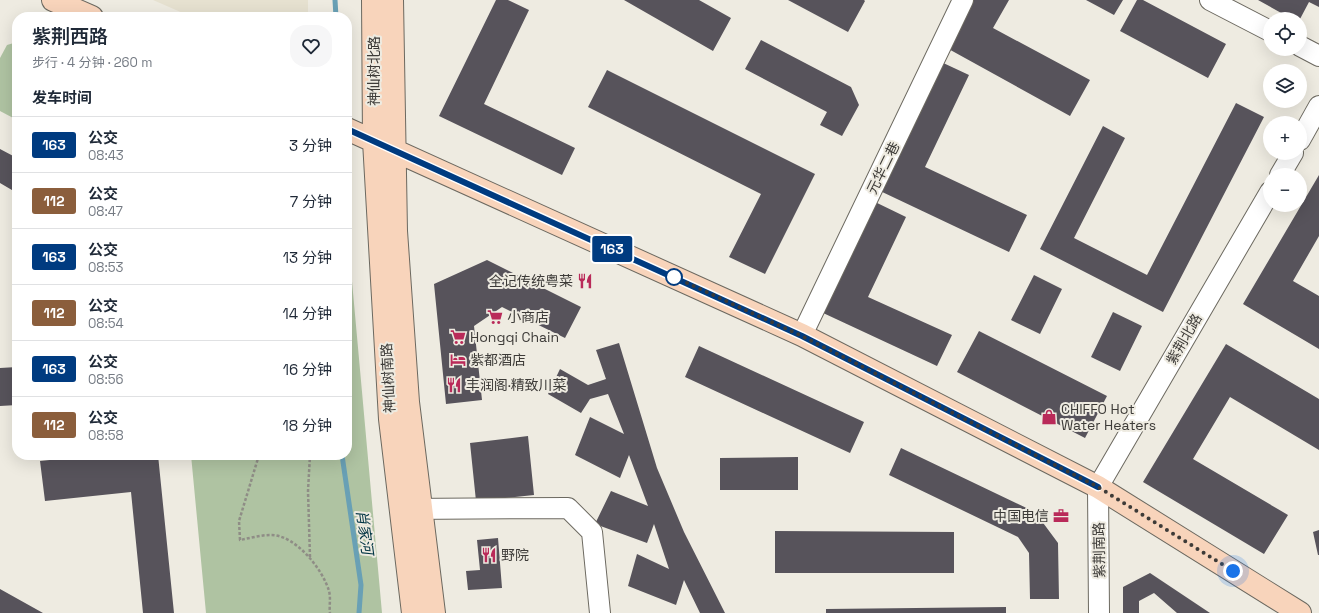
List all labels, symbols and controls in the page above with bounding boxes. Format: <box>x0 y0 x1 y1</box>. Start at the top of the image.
map controls <box>1263 12 1307 212</box>
button: locate <box>1263 12 1307 56</box>
text: 紫荆西路 <box>32 24 108 49</box>
button: heart <box>290 25 332 67</box>
street label: 神仙树北路 <box>365 36 383 106</box>
text: 步行 · 4 分钟 · 260 m <box>32 54 152 71</box>
button: layers <box>1263 64 1307 108</box>
text: 发车时间 <box>32 88 92 107</box>
button: + <box>1263 116 1307 160</box>
text: 公交 <box>88 128 118 147</box>
text: 163 <box>42 136 66 154</box>
text: 3 分钟 <box>289 136 332 155</box>
street label: 元华二巷 <box>863 139 903 197</box>
text: 08:43 <box>88 147 124 164</box>
button: − <box>1263 168 1307 212</box>
text: 公交 <box>88 184 118 203</box>
text: 112 <box>44 192 64 210</box>
text: 7 分钟 <box>290 192 332 211</box>
text: 08:47 <box>88 203 123 220</box>
line badge: 163 <box>589 236 635 262</box>
text: 公交 <box>88 240 118 259</box>
text: 163 <box>600 240 624 258</box>
text: 163 <box>42 248 66 266</box>
text: 13 分钟 <box>283 248 332 267</box>
text: 08:53 <box>88 259 123 276</box>
unlabelled marker <box>665 268 683 286</box>
place label: 全记传统粤菜 <box>489 272 573 290</box>
restaurant icon: 全记传统粤菜 <box>576 272 594 290</box>
text: 公交 <box>88 296 118 315</box>
text: 112 <box>44 304 64 322</box>
text: 14 分钟 <box>282 304 332 323</box>
supermarket icon: 小商店 <box>486 308 504 326</box>
place label: 小商店 <box>507 308 549 326</box>
street label: 紫荆北路 <box>1162 310 1206 368</box>
text: 08:54 <box>88 315 124 332</box>
supermarket icon: Hongqi Chain <box>449 328 467 346</box>
place label: Hongqi Chain <box>470 328 559 346</box>
street label: 神仙树南路 <box>377 343 399 413</box>
hotel icon: 紫都酒店 <box>449 351 467 369</box>
place label: 紫都酒店 <box>470 351 526 369</box>
text: 公交 <box>88 352 118 371</box>
text: 163 <box>42 360 66 378</box>
text: 16 分钟 <box>283 360 332 379</box>
text: 08:56 <box>88 371 123 388</box>
restaurant icon: 丰润阁·精致川菜 <box>445 376 463 394</box>
place label: 丰润阁·精致川菜 <box>466 376 567 394</box>
place label: CHIFFO Hot Water Heaters <box>1061 400 1156 434</box>
text: 公交 <box>88 408 118 427</box>
shop icon: CHIFFO Hot Water Heaters <box>1040 408 1058 426</box>
text: 112 <box>44 416 64 434</box>
text: 18 分钟 <box>283 416 332 435</box>
text: 08:58 <box>88 427 124 444</box>
place label: 中国电信 <box>993 507 1049 525</box>
office icon: 中国电信 <box>1052 507 1070 525</box>
water label: 肖家河 <box>352 508 378 559</box>
street label: 紫荆南路 <box>1090 522 1108 578</box>
restaurant icon: 野院 <box>480 546 498 564</box>
place label: 野院 <box>501 546 529 564</box>
your location <box>1223 561 1243 581</box>

